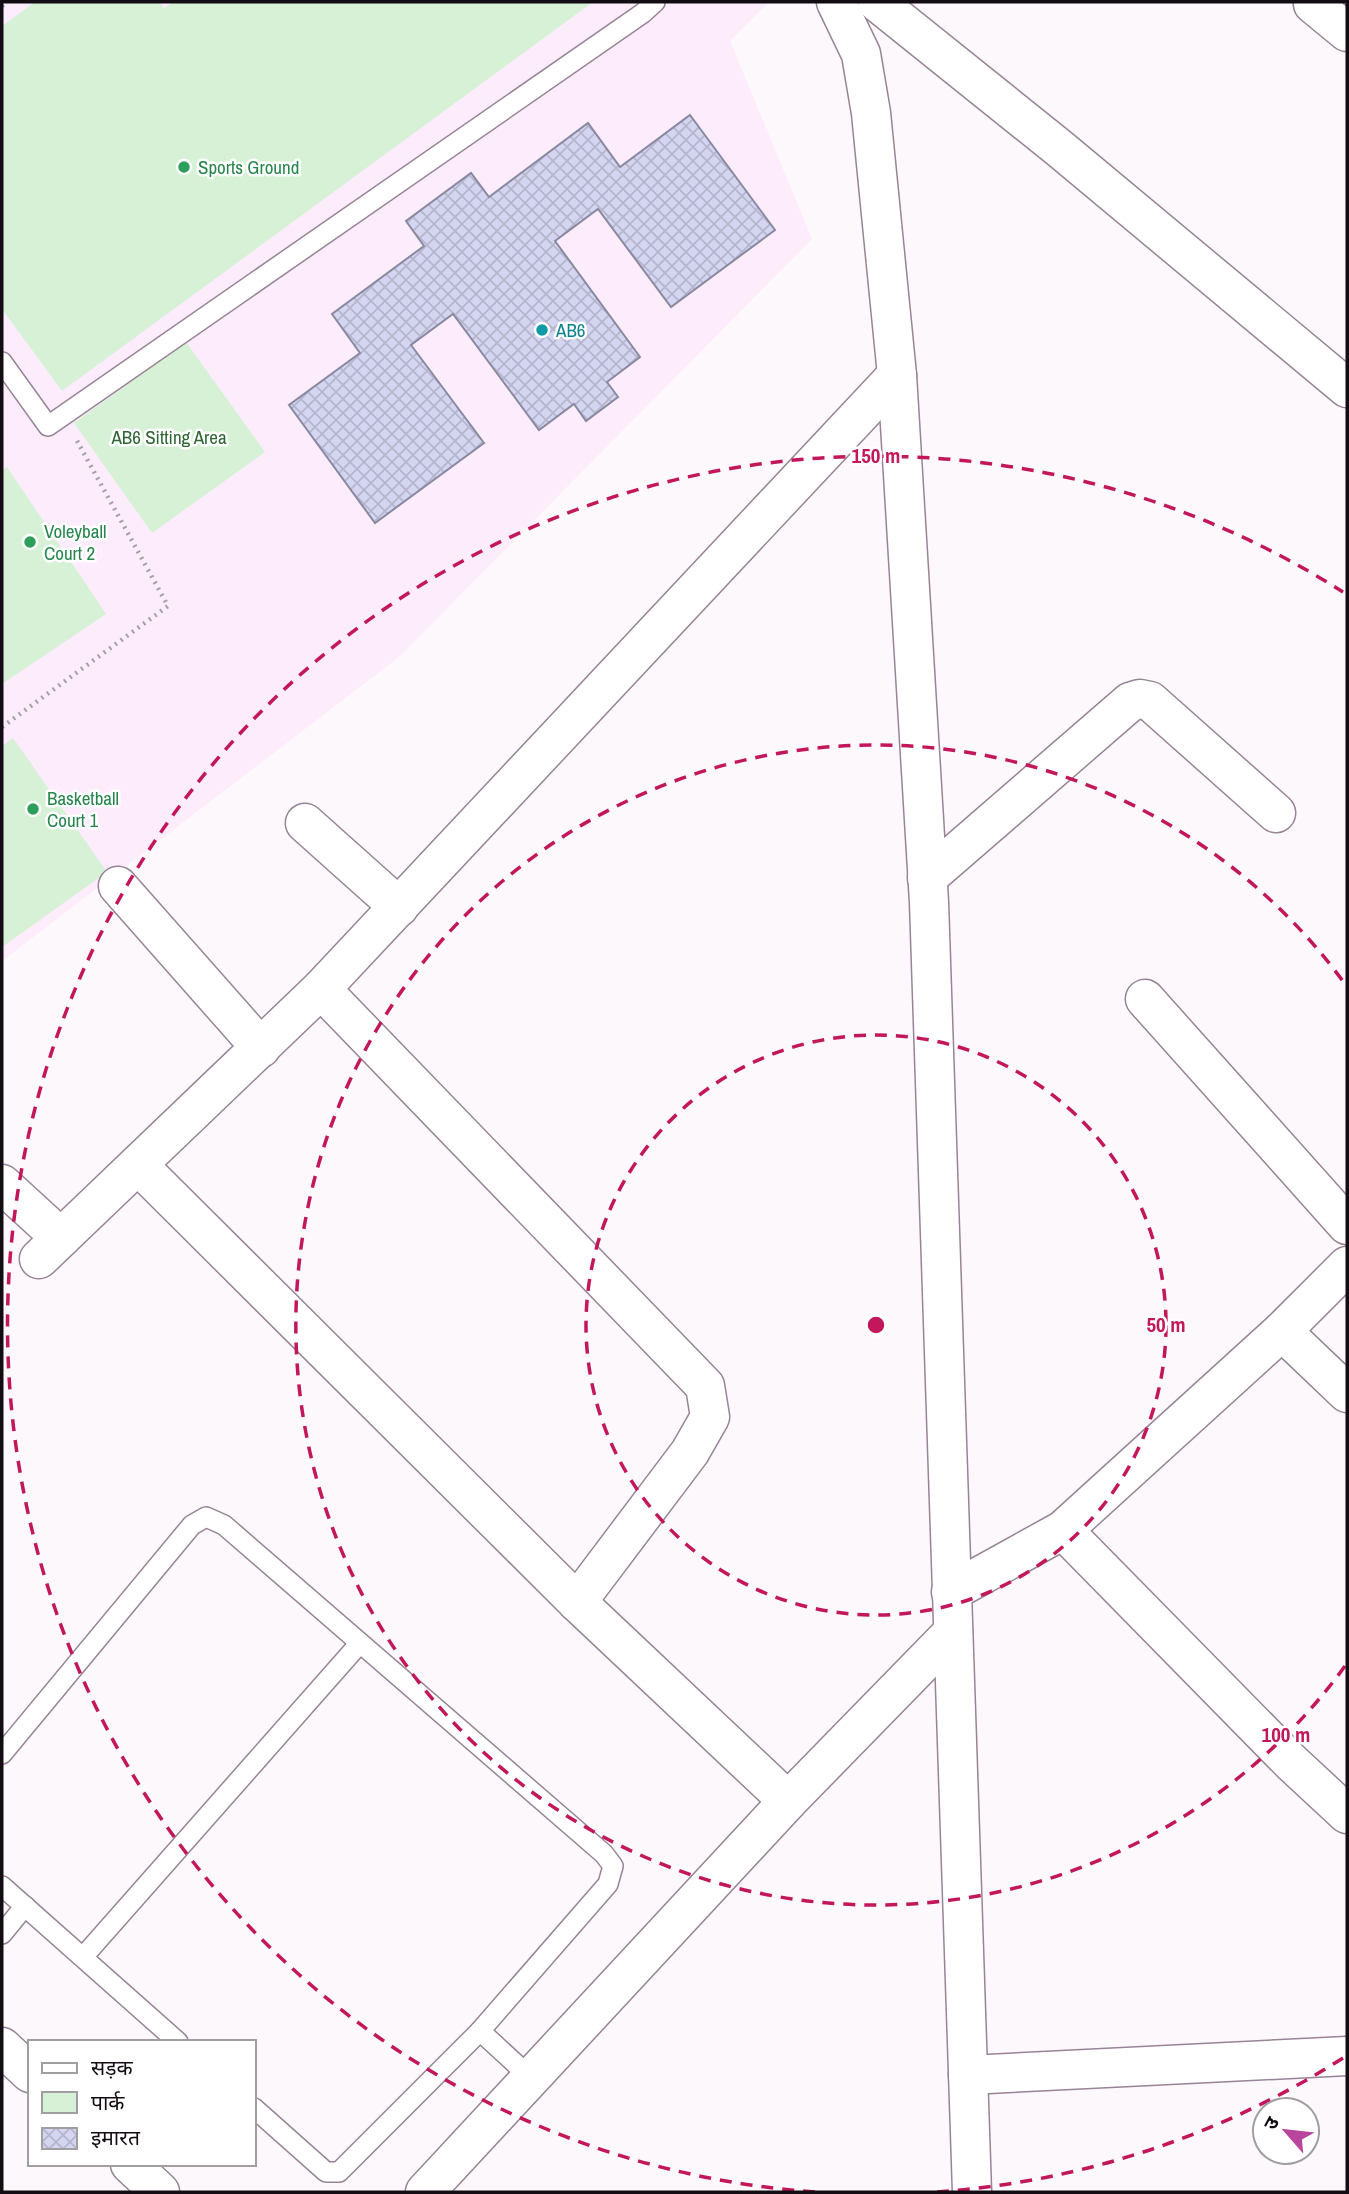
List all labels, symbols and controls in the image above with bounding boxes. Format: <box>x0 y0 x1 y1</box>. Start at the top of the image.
place label: Sports Ground <box>198 154 299 180</box>
marker: Sports Ground <box>176 159 192 175</box>
place label: AB6 <box>555 317 585 343</box>
marker: AB6 <box>534 322 550 338</box>
park label: AB6 Sitting Area <box>110 424 227 450</box>
text: 150 m <box>852 441 900 470</box>
place label: Voleyball Court 2 <box>44 518 106 566</box>
marker: Voleyball Court 2 <box>22 534 38 550</box>
place label: Basketball Court 1 <box>47 785 119 833</box>
marker: Basketball Court 1 <box>25 801 41 817</box>
text: 50 m <box>1146 1310 1186 1339</box>
centre of rings <box>864 1313 888 1337</box>
text: 100 m <box>1262 1720 1310 1749</box>
legend <box>28 2040 256 2166</box>
text: सड़क <box>91 2053 133 2082</box>
text: पार्क <box>91 2088 125 2117</box>
north arrow <box>1251 2096 1321 2166</box>
text: उ <box>1257 2111 1285 2134</box>
text: इमारत <box>91 2123 141 2152</box>

